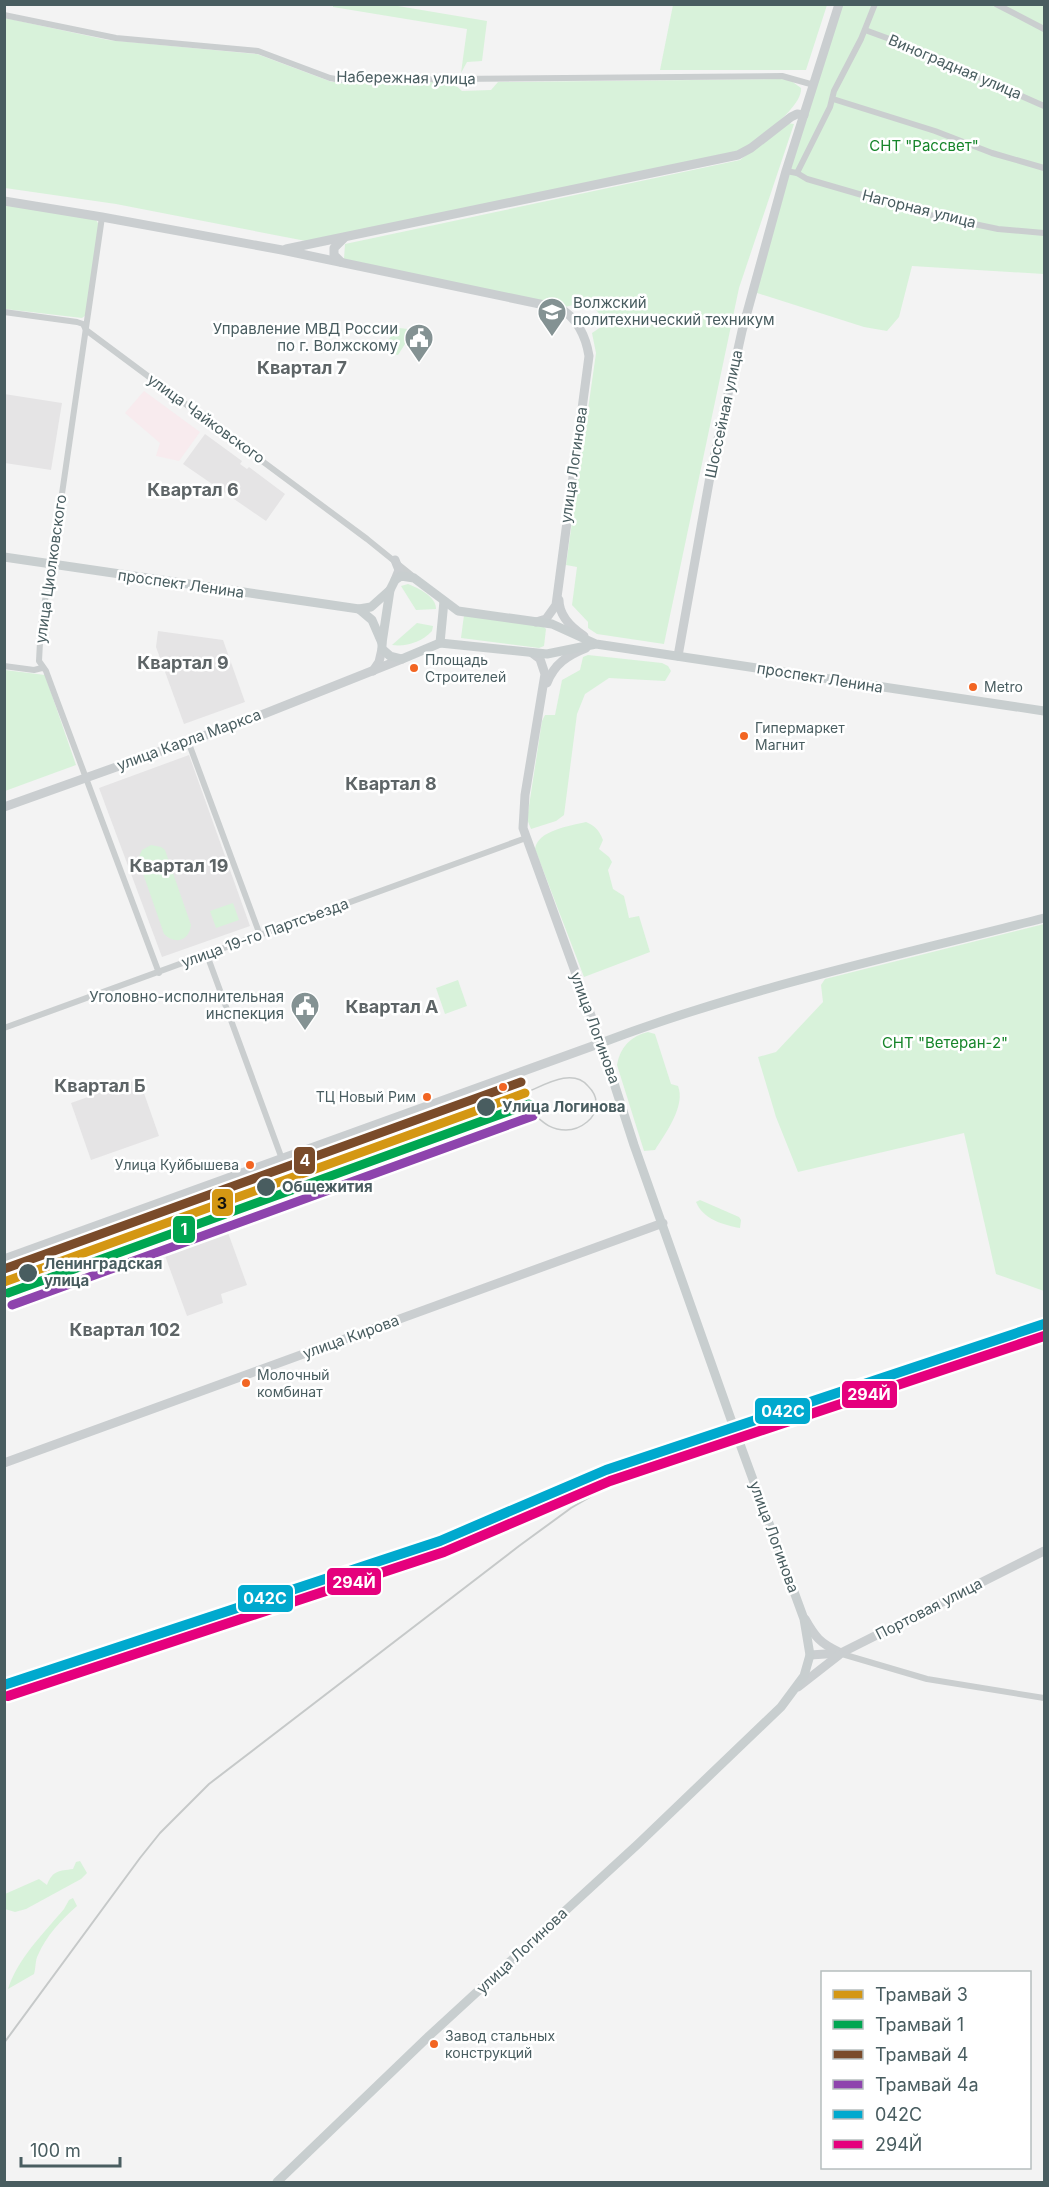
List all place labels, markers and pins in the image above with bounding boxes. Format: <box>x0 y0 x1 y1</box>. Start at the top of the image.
place label: Волжский политехнический техникум <box>573 293 775 329</box>
school or university icon: Волжский политехнический техникум <box>536 296 568 338</box>
place label: Управление МВД России по г. Волжскому <box>213 319 399 355</box>
public building icon: Управление МВД России по г. Волжскому <box>403 322 435 364</box>
place label: Площадь Строителей <box>425 651 506 685</box>
marker: Площадь Строителей <box>408 662 420 674</box>
place label: Metro <box>984 678 1023 695</box>
marker: Metro <box>967 681 979 693</box>
place label: Гипермаркет Магнит <box>755 719 845 753</box>
marker: Гипермаркет Магнит <box>738 730 750 742</box>
place label: Уголовно-исполнительная инспекция <box>89 987 284 1023</box>
public building icon: Уголовно-исполнительная инспекция <box>289 990 321 1032</box>
unlabelled marker <box>497 1081 509 1093</box>
place label: ТЦ Новый Рим <box>316 1088 416 1105</box>
marker: ТЦ Новый Рим <box>421 1091 433 1103</box>
marker: Улица Логинова <box>475 1096 497 1118</box>
place label: Улица Логинова <box>502 1097 626 1116</box>
place label: Улица Куйбышева <box>115 1156 239 1173</box>
marker: Улица Куйбышева <box>244 1159 256 1171</box>
marker: Общежития <box>255 1176 277 1198</box>
place label: Общежития <box>282 1177 373 1196</box>
place label: Ленинградская улица <box>44 1254 162 1290</box>
marker: Ленинградская улица <box>17 1262 39 1284</box>
place label: Молочный комбинат <box>257 1366 330 1400</box>
marker: Молочный комбинат <box>240 1377 252 1389</box>
place label: Завод стальных конструкций <box>445 2027 555 2061</box>
marker: Завод стальных конструкций <box>428 2038 440 2050</box>

